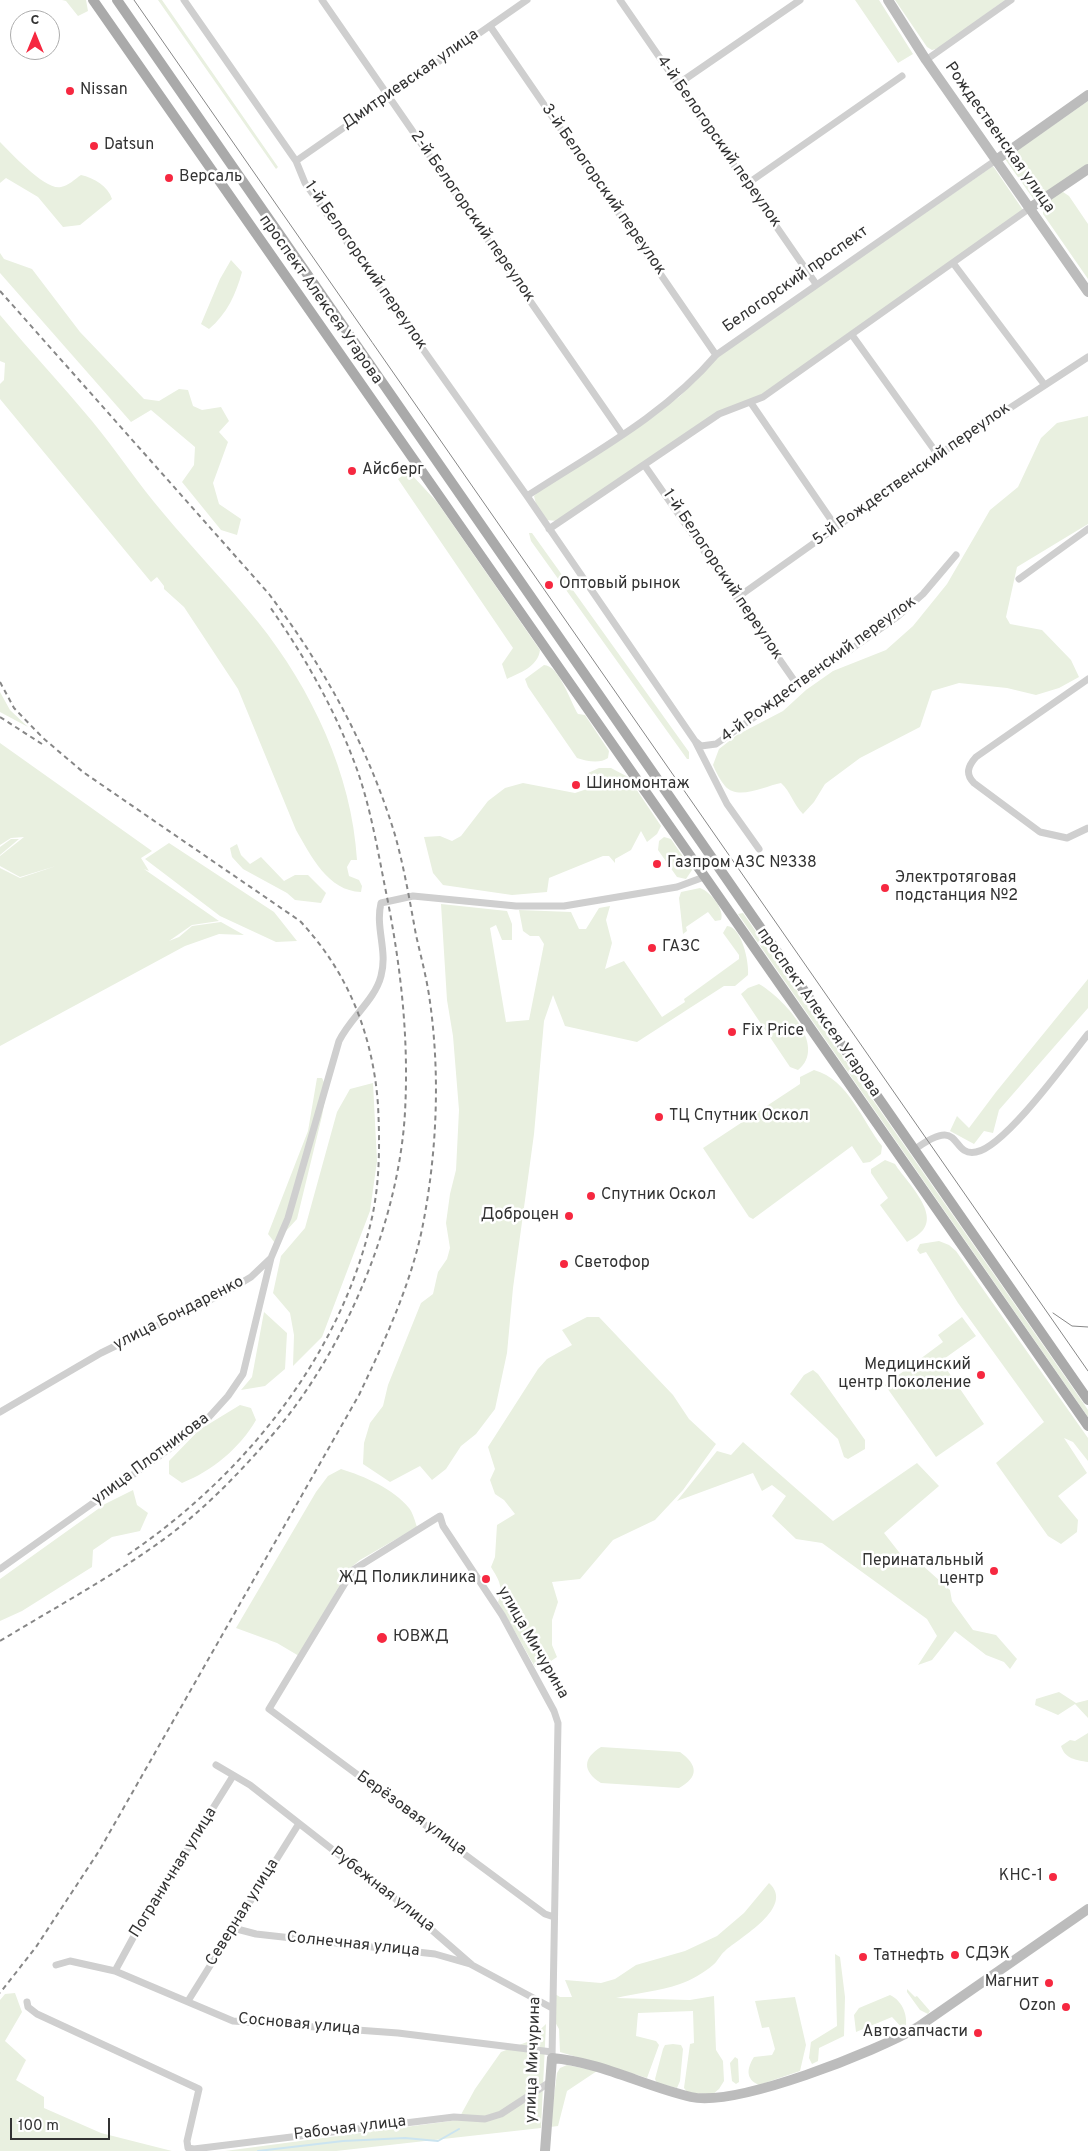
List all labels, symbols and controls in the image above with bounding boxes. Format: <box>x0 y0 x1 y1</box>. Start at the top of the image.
north arrow <box>10 10 60 60</box>
text: С <box>31 12 39 29</box>
street label: Дмитриевская улица <box>339 26 483 134</box>
street label: 4-й Белогорский переулок <box>651 53 785 231</box>
street label: Рождественская улица <box>940 59 1058 217</box>
place label: Nissan <box>80 81 128 101</box>
marker: Nissan <box>64 85 76 97</box>
street label: 3-й Белогорский переулок <box>537 101 669 279</box>
street label: 2-й Белогорский переулок <box>405 128 539 306</box>
place label: Datsun <box>104 136 154 156</box>
marker: Datsun <box>88 140 100 152</box>
place label: Версаль <box>179 168 242 188</box>
marker: Версаль <box>163 172 175 184</box>
street label: 1-й Белогорский переулок <box>299 178 431 354</box>
street label: проспект Алексея Угарова <box>254 212 386 388</box>
street label: Белогорский проспект <box>720 222 872 338</box>
street label: 5-й Рождественский переулок <box>810 399 1014 551</box>
place label: Айсберг <box>362 461 424 481</box>
marker: Айсберг <box>346 465 358 477</box>
street label: 1-й Белогорский переулок <box>658 486 786 664</box>
place label: Оптовый рынок <box>559 575 681 595</box>
marker: Оптовый рынок <box>543 579 555 591</box>
street label: 4-й Рождественский переулок <box>718 593 920 747</box>
place label: Шиномонтаж <box>586 775 690 795</box>
marker: Шиномонтаж <box>570 779 582 791</box>
place label: Газпром АЗС №338 <box>667 854 817 874</box>
marker: Газпром АЗС №338 <box>651 858 663 870</box>
place label: Электротяговая подстанция №2 <box>895 869 1018 907</box>
marker: Электротяговая подстанция №2 <box>879 882 891 894</box>
street label: проспект Алексея Угарова <box>752 925 884 1101</box>
place label: ГАЗС <box>662 938 700 958</box>
marker: ГАЗС <box>646 942 658 954</box>
place label: Fix Price <box>742 1022 804 1042</box>
marker: Fix Price <box>726 1026 738 1038</box>
place label: ТЦ Спутник Оскол <box>669 1107 809 1127</box>
marker: ТЦ Спутник Оскол <box>653 1111 665 1123</box>
place label: Спутник Оскол <box>601 1186 716 1206</box>
marker: Спутник Оскол <box>585 1190 597 1202</box>
place label: Доброцен <box>481 1206 559 1226</box>
marker: Доброцен <box>563 1210 575 1222</box>
place label: Светофор <box>574 1254 650 1274</box>
marker: Светофор <box>558 1258 570 1270</box>
street label: улица Бондаренко <box>111 1273 247 1355</box>
place label: Медицинский центр Поколение <box>838 1356 971 1394</box>
marker: Медицинский центр Поколение <box>975 1369 987 1381</box>
street label: улица Плотникова <box>89 1410 213 1510</box>
place label: Перинатальный центр <box>862 1552 984 1590</box>
marker: Перинатальный центр <box>988 1565 1000 1577</box>
place label: ЖД Поликлиника <box>339 1569 476 1589</box>
marker: ЖД Поликлиника <box>480 1573 492 1585</box>
street label: улица Мичурина <box>492 1583 572 1703</box>
place label: ЮВЖД <box>393 1628 449 1648</box>
marker: ЮВЖД <box>375 1631 389 1645</box>
street label: Берёзовая улица <box>352 1768 470 1860</box>
street label: Пограничная улица <box>126 1804 222 1942</box>
street label: Рубежная улица <box>326 1843 438 1937</box>
street label: Северная улица <box>202 1856 284 1970</box>
place label: КНС-1 <box>999 1867 1043 1887</box>
marker: КНС-1 <box>1047 1871 1059 1883</box>
street label: Солнечная улица <box>286 1928 420 1962</box>
place label: СДЭК <box>965 1945 1010 1965</box>
place label: Татнефть <box>873 1947 944 1967</box>
marker: СДЭК <box>949 1949 961 1961</box>
marker: Татнефть <box>857 1951 869 1963</box>
place label: Магнит <box>985 1973 1039 1993</box>
marker: Магнит <box>1043 1977 1055 1989</box>
street label: улица Мичурина <box>522 1996 546 2124</box>
place label: Ozon <box>1019 1997 1056 2017</box>
marker: Ozon <box>1060 2001 1072 2013</box>
street label: Сосновая улица <box>237 2010 361 2040</box>
place label: Автозапчасти <box>863 2023 968 2043</box>
marker: Автозапчасти <box>972 2027 984 2039</box>
scale bar <box>12 2108 112 2140</box>
street label: Рабочая улица <box>293 2113 407 2145</box>
text: 100 m <box>18 2117 59 2136</box>

